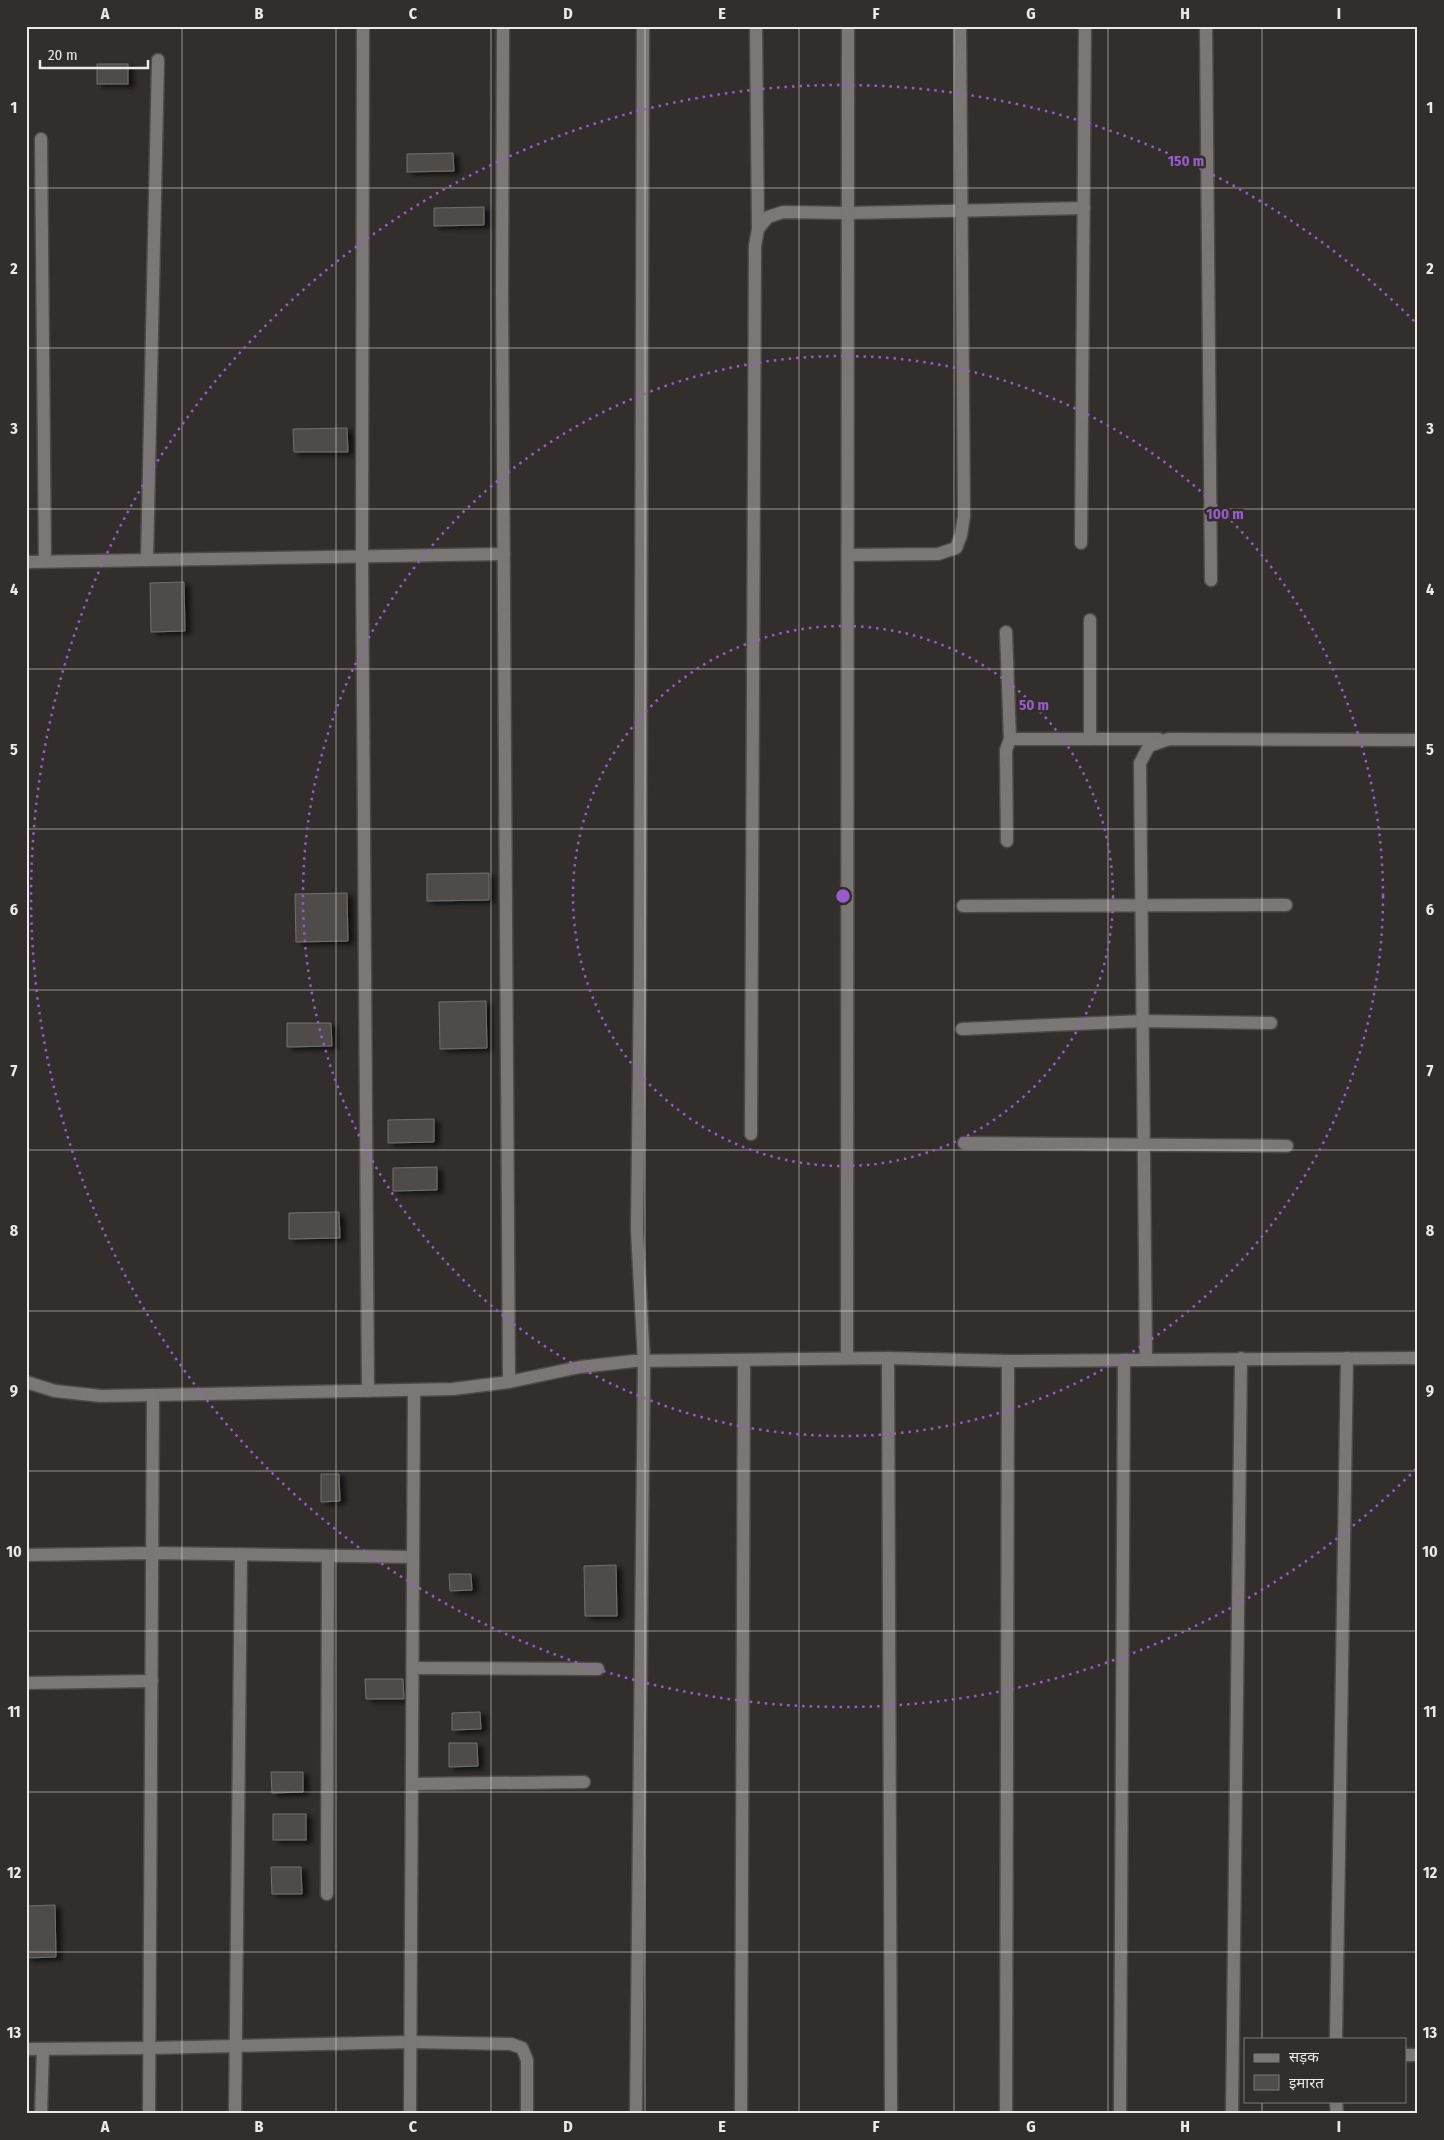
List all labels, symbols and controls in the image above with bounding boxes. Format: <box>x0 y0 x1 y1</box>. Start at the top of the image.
text: A <box>100 4 110 23</box>
text: B <box>255 4 264 23</box>
text: C <box>409 4 418 23</box>
text: D <box>563 4 573 23</box>
text: E <box>718 4 726 23</box>
text: F <box>872 4 880 23</box>
text: G <box>1026 4 1036 23</box>
text: H <box>1180 4 1190 23</box>
text: I <box>1337 4 1341 23</box>
scale bar <box>40 38 148 70</box>
text: 20 m <box>48 46 78 64</box>
text: 1 <box>11 98 17 117</box>
text: 1 <box>1427 98 1433 117</box>
text: 150 m <box>1168 152 1204 170</box>
text: 2 <box>9 259 18 278</box>
text: 2 <box>1425 259 1434 278</box>
text: 3 <box>9 419 18 438</box>
text: 3 <box>1425 419 1434 438</box>
text: 100 m <box>1206 505 1244 523</box>
text: 4 <box>10 580 18 599</box>
text: 4 <box>1426 580 1434 599</box>
text: 50 m <box>1019 696 1049 714</box>
text: 5 <box>10 740 18 759</box>
text: 5 <box>1426 740 1434 759</box>
centre of rings <box>834 887 852 905</box>
text: 6 <box>10 900 18 919</box>
text: 6 <box>1426 900 1434 919</box>
text: 7 <box>11 1061 18 1080</box>
text: 7 <box>1427 1061 1434 1080</box>
text: 8 <box>10 1221 19 1240</box>
text: 8 <box>1426 1221 1435 1240</box>
text: 9 <box>10 1381 18 1400</box>
text: 9 <box>1426 1381 1434 1400</box>
text: 10 <box>6 1542 22 1561</box>
text: 10 <box>1422 1542 1438 1561</box>
text: 11 <box>7 1702 21 1721</box>
text: 11 <box>1423 1702 1437 1721</box>
text: 12 <box>7 1863 22 1882</box>
text: 12 <box>1423 1863 1438 1882</box>
text: 13 <box>7 2023 22 2042</box>
text: 13 <box>1423 2023 1438 2042</box>
legend <box>1244 2038 1406 2102</box>
text: सड़क <box>1289 2048 1319 2066</box>
text: इमारत <box>1289 2074 1324 2092</box>
text: A <box>100 2117 110 2136</box>
text: B <box>255 2117 264 2136</box>
text: C <box>409 2117 418 2136</box>
text: D <box>563 2117 573 2136</box>
text: E <box>718 2117 726 2136</box>
text: F <box>872 2117 880 2136</box>
text: G <box>1026 2117 1036 2136</box>
text: H <box>1180 2117 1190 2136</box>
text: I <box>1337 2117 1341 2136</box>

